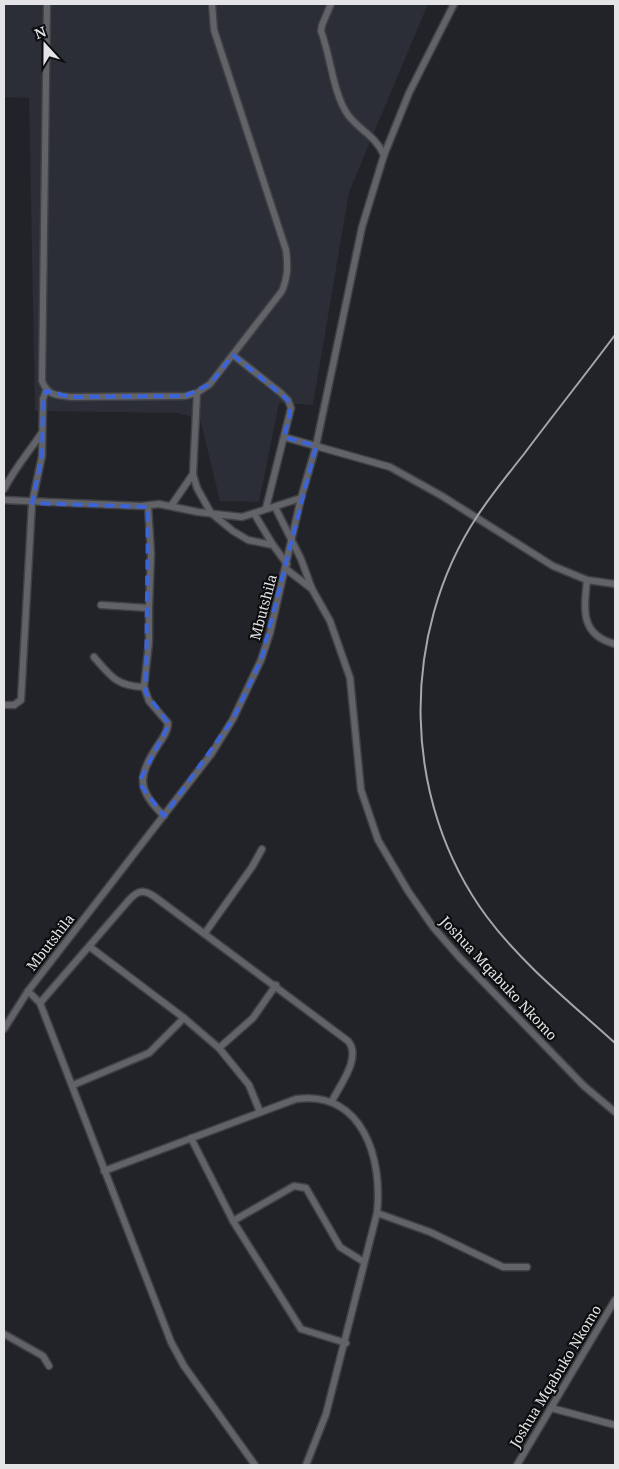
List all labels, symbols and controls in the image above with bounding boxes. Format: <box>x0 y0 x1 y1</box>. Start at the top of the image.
north arrow <box>20 20 70 70</box>
text: N <box>32 22 49 43</box>
street label: Mbutshila <box>245 572 281 642</box>
street label: Mbutshila <box>22 909 78 974</box>
street label: Joshua Mqabuko Nkomo <box>436 911 562 1044</box>
street label: Joshua Mqabuko Nkomo <box>504 1301 605 1452</box>

